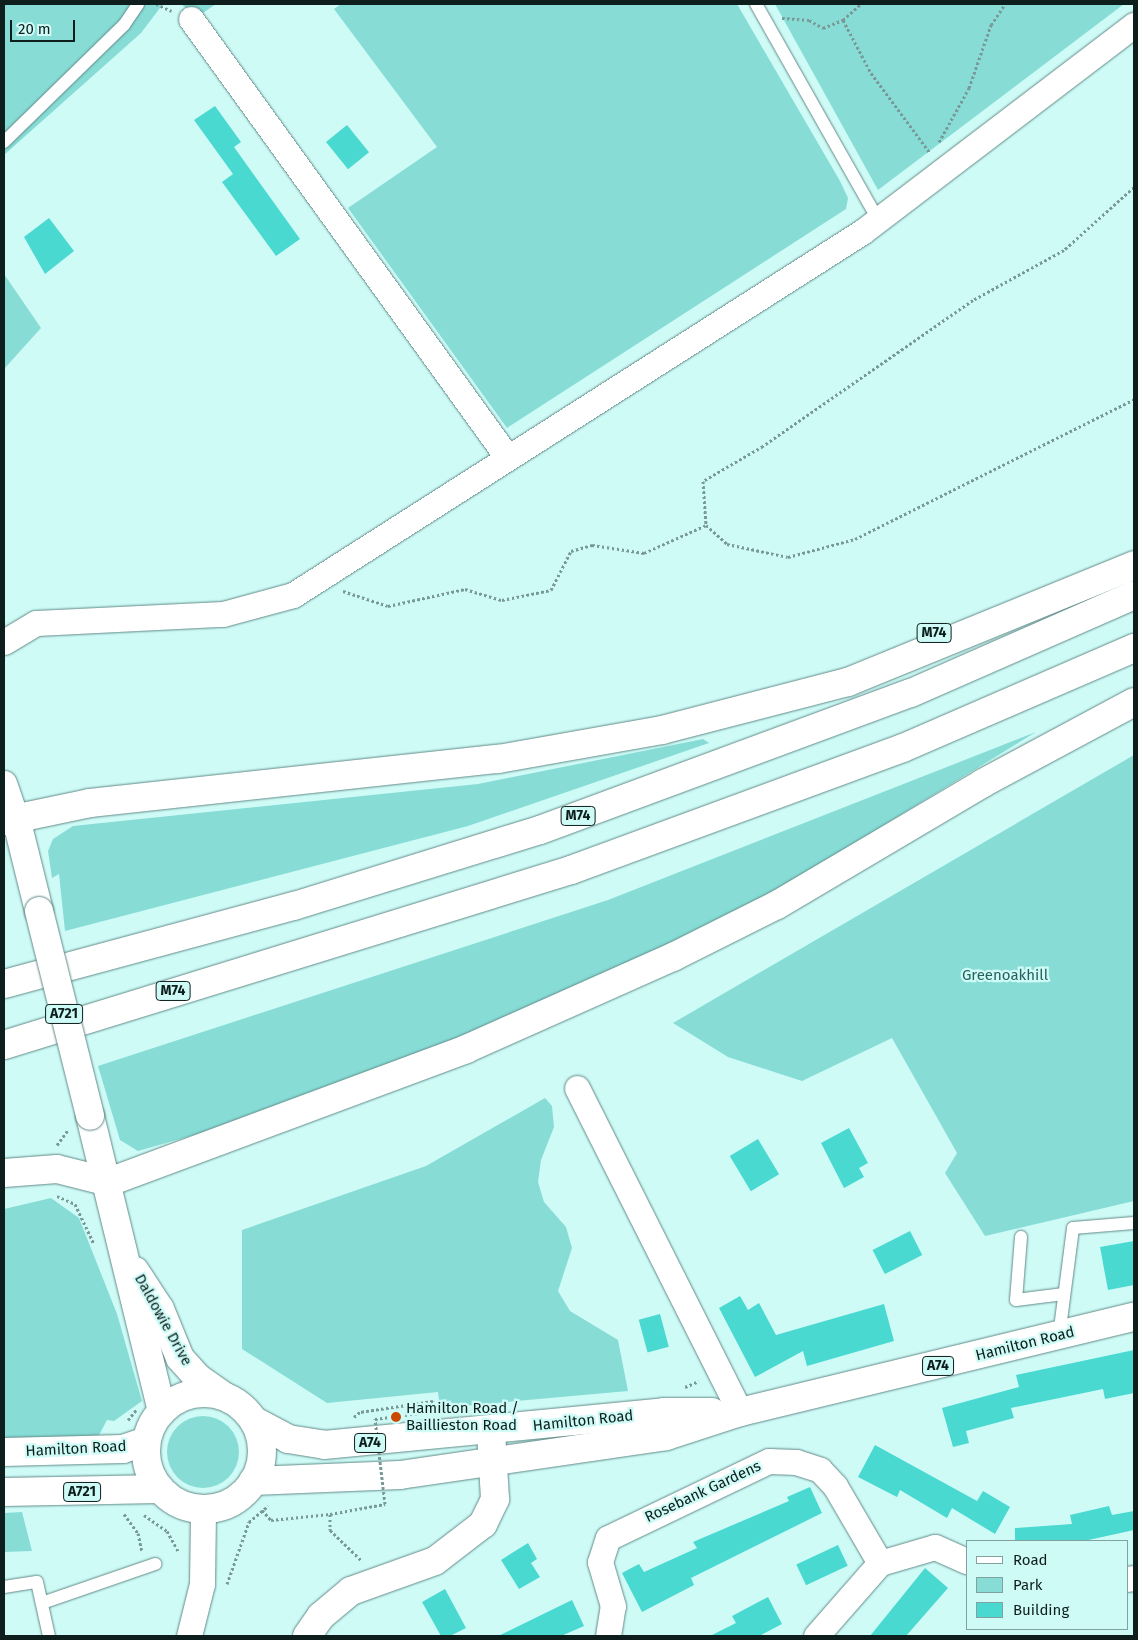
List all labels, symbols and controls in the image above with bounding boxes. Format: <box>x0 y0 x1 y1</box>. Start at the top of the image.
scale bar <box>12 10 78 42</box>
text: 20 m <box>18 20 51 38</box>
road number: M74 <box>916 622 952 644</box>
road number: M74 <box>560 804 596 828</box>
park label: Greenoakhill <box>962 967 1048 985</box>
road number: M74 <box>156 979 190 1002</box>
road number: A721 <box>44 1002 84 1026</box>
street label: Daldowie Drive <box>130 1271 196 1369</box>
street label: Hamilton Road <box>974 1323 1076 1365</box>
road number: A74 <box>922 1354 954 1378</box>
place label: Hamilton Road / Baillieston Road <box>406 1399 519 1434</box>
street label: Hamilton Road <box>532 1407 634 1435</box>
marker: Hamilton Road / Baillieston Road <box>390 1411 402 1423</box>
road number: A74 <box>354 1432 386 1455</box>
street label: Hamilton Road <box>25 1437 127 1461</box>
street label: Rosebank Gardens <box>642 1457 764 1527</box>
road number: A721 <box>62 1480 102 1504</box>
legend <box>966 1540 1128 1630</box>
text: Road <box>1013 1551 1048 1569</box>
text: Park <box>1013 1576 1043 1594</box>
text: Building <box>1013 1601 1069 1619</box>

